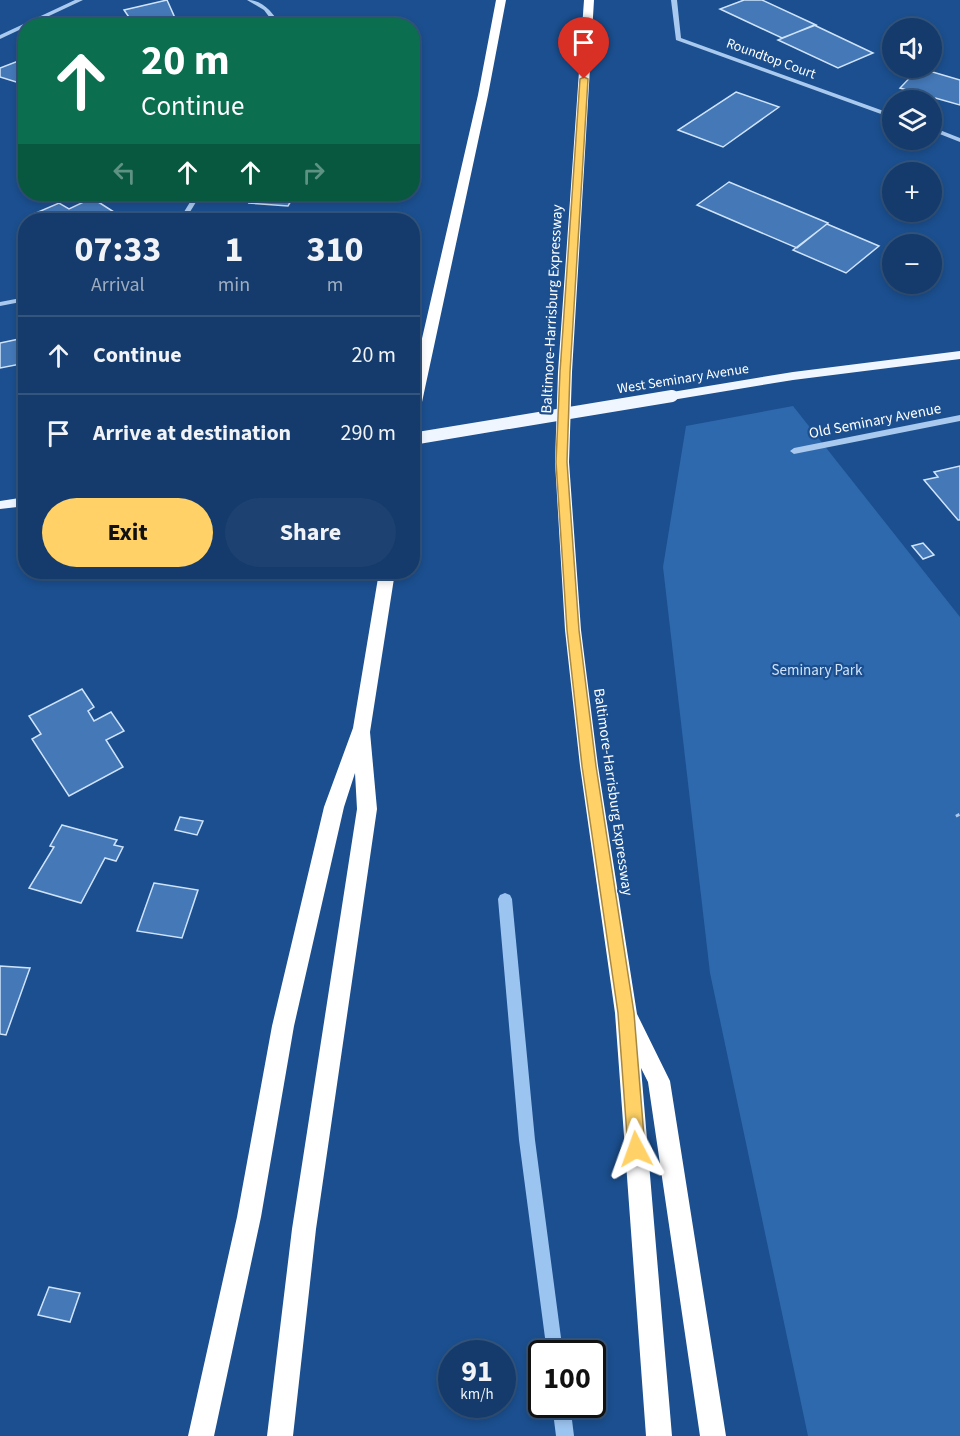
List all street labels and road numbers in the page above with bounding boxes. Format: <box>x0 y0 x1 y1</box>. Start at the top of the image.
street label: Roundtop Court <box>723 34 819 85</box>
street label: Baltimore-Harrisburg Expressway <box>536 204 568 414</box>
street label: West Seminary Avenue <box>616 359 750 399</box>
street label: Old Seminary Avenue <box>807 398 943 444</box>
street label: Baltimore-Harrisburg Expressway <box>588 687 638 897</box>

